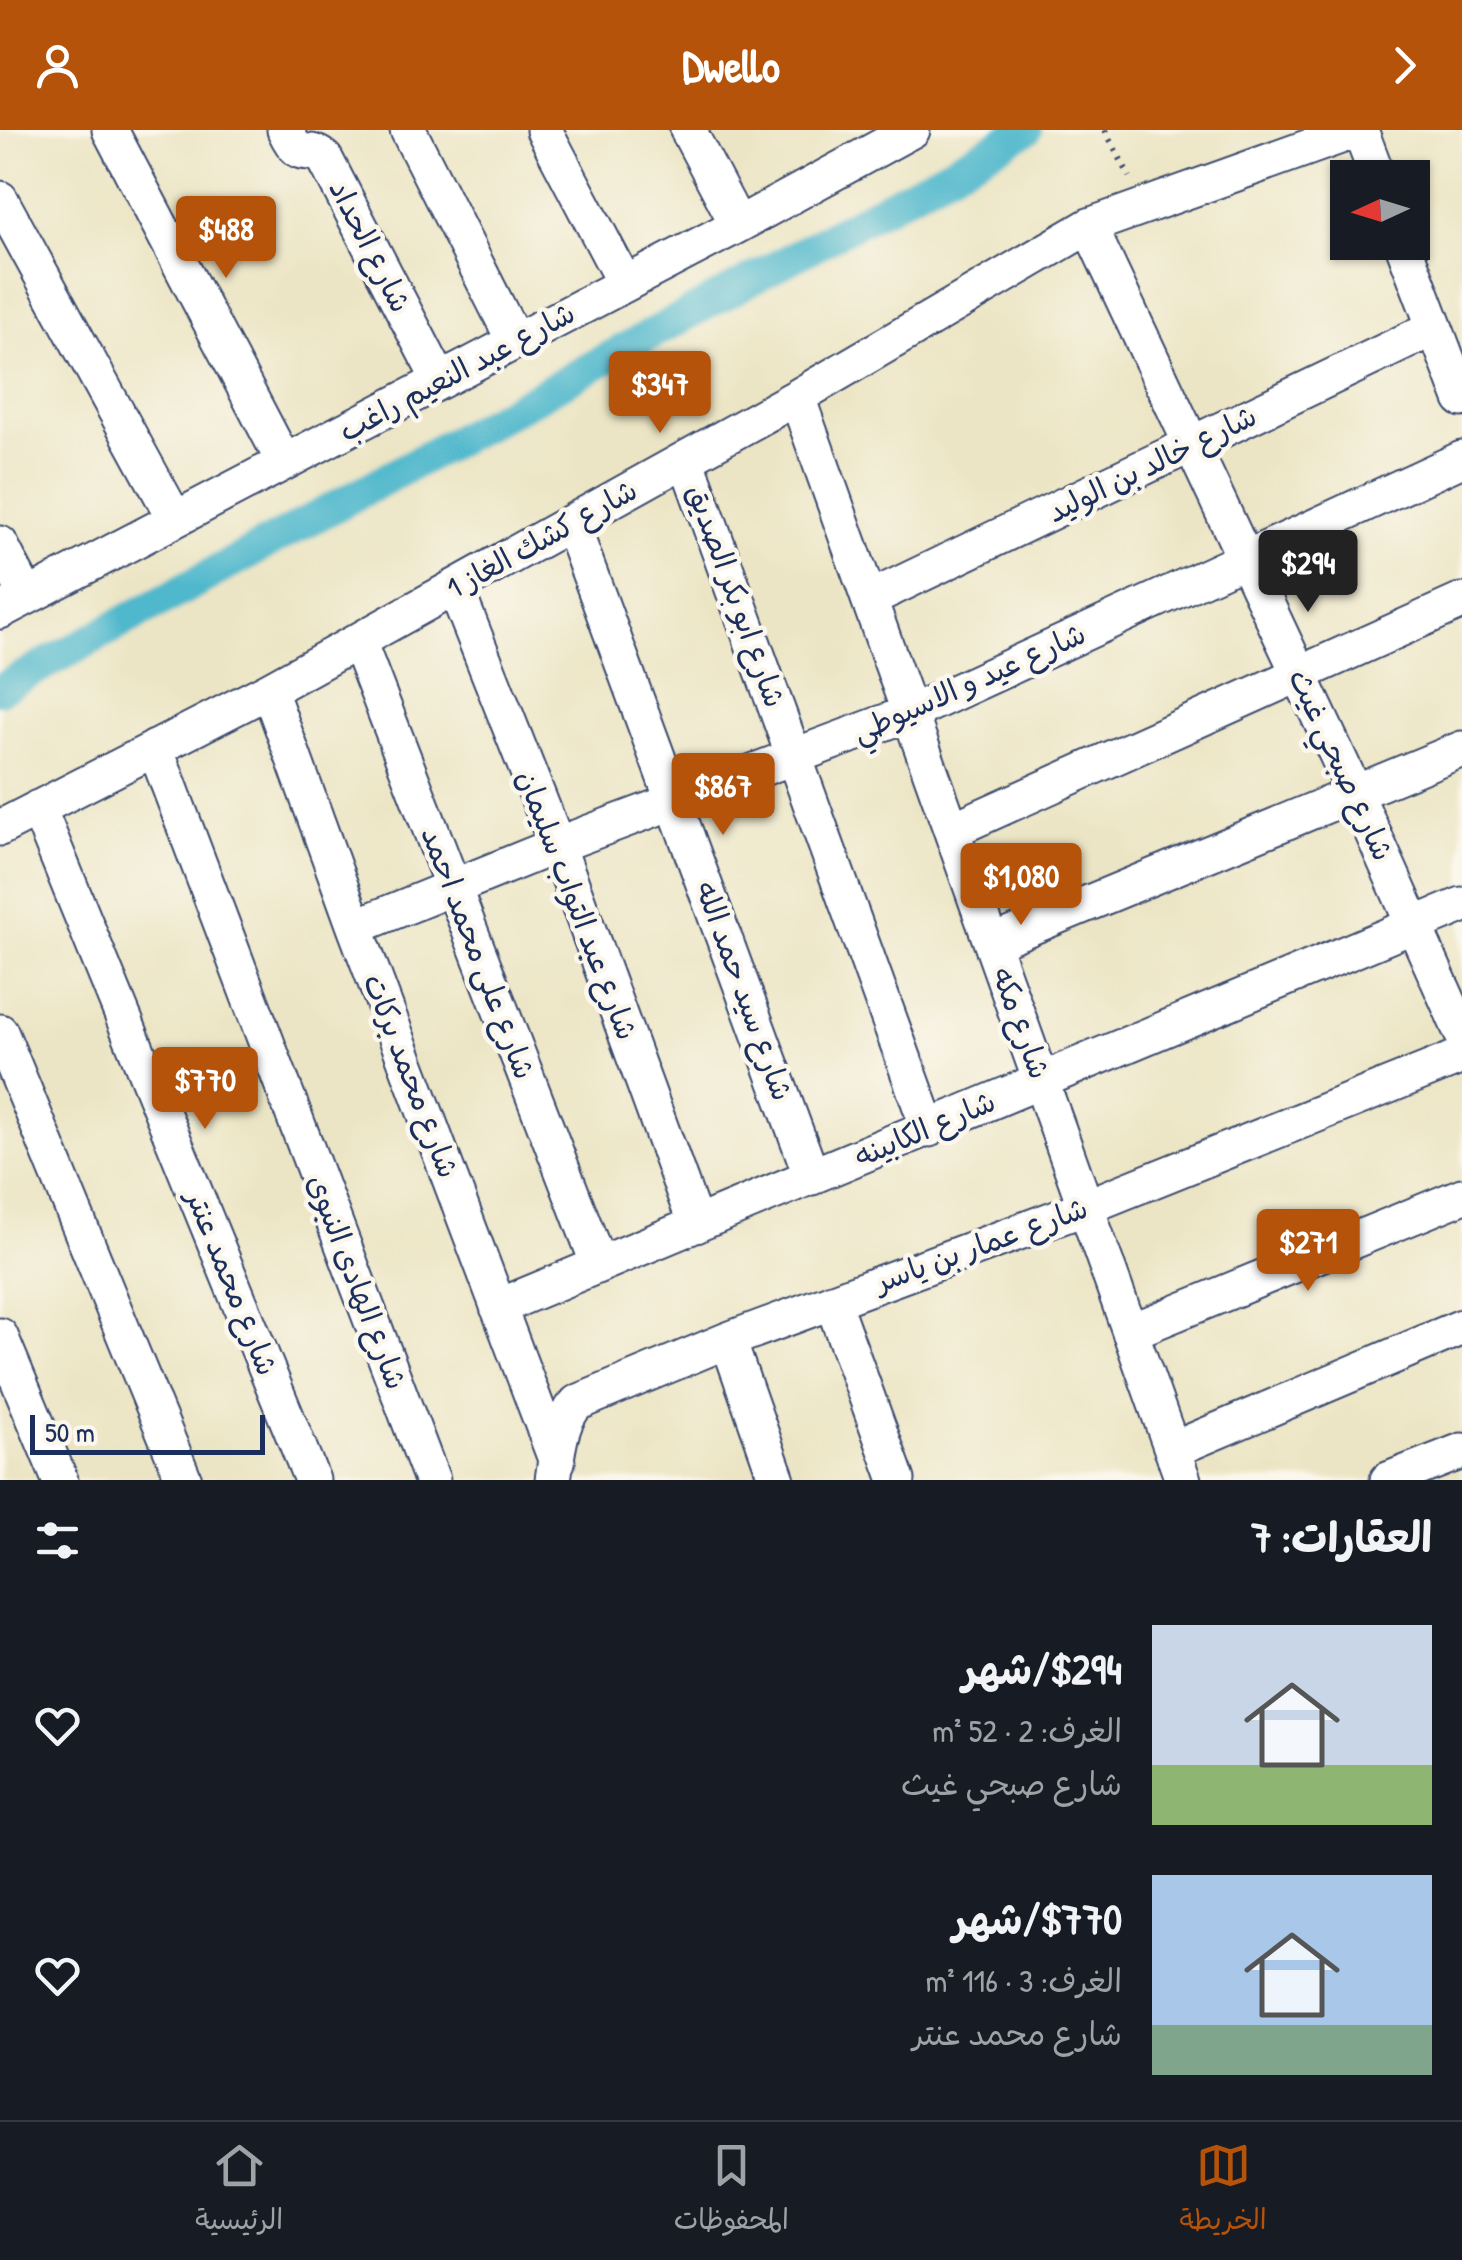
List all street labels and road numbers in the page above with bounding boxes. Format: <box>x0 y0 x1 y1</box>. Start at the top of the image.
street label: شارع الحداد <box>319 172 421 320</box>
street label: شارع عبد النعيم راغب <box>331 292 583 453</box>
street label: شارع خالد بن الوليد <box>1040 395 1264 533</box>
street label: شارع كشك الغاز 1 <box>439 469 645 609</box>
street label: شارع ابو بكر الصديق <box>676 479 796 713</box>
street label: شارع عيد و الاسيوطي <box>846 613 1094 758</box>
street label: شارع صبحي غيث <box>1274 662 1404 870</box>
street label: شارع عبد التواب سليمان <box>506 764 648 1046</box>
street label: شارع على محمد احمد <box>410 821 546 1085</box>
street label: شارع سيد حمد الله <box>685 875 803 1107</box>
street label: شارع مكه <box>981 961 1061 1085</box>
street label: شارع محمد بركات <box>353 968 469 1184</box>
street label: شارع الكابينه <box>848 1080 1002 1178</box>
street label: شارع الهادى النبوى <box>297 1168 417 1396</box>
street label: شارع محمد عنتر <box>175 1181 288 1382</box>
street label: شارع عمار بن ياسر <box>866 1187 1093 1304</box>

